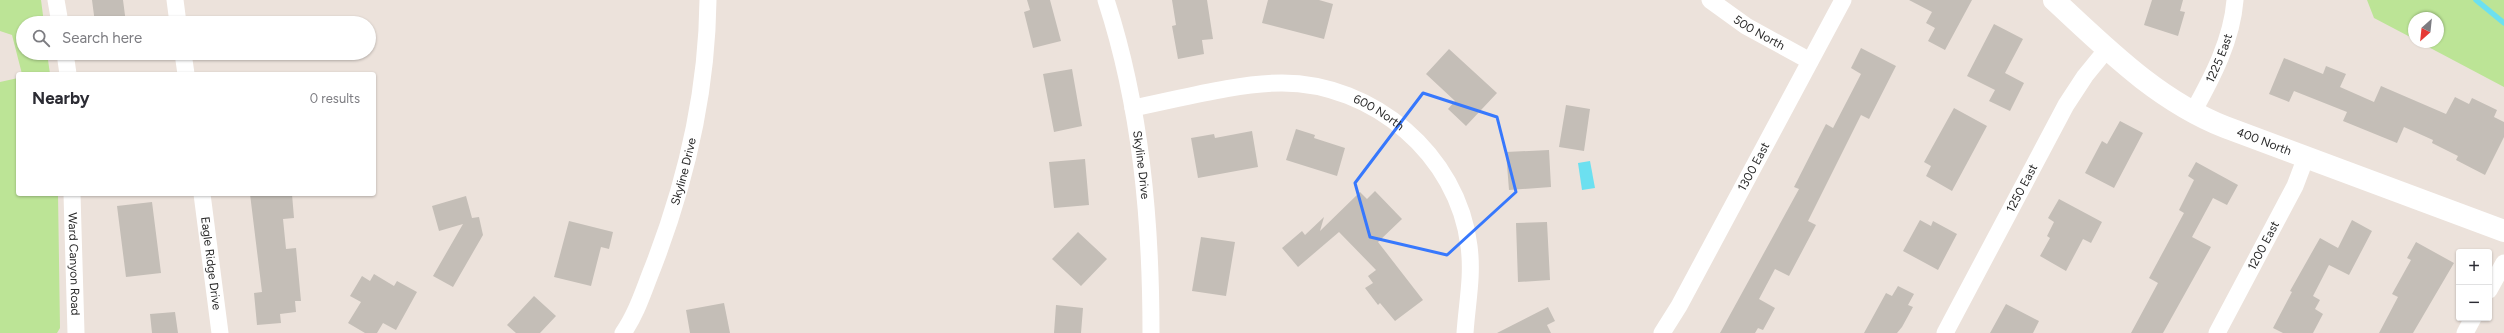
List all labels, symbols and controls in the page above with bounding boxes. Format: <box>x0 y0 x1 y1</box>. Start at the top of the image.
street label: 500 North <box>1731 12 1787 53</box>
north arrow <box>2408 12 2444 48</box>
search box <box>16 16 376 60</box>
icon: search <box>30 27 52 49</box>
text: Search here <box>62 29 142 47</box>
street label: 1225 East <box>2203 32 2235 85</box>
text: Nearby <box>32 88 90 108</box>
text: 0 results <box>310 91 360 106</box>
street label: 600 North <box>1351 92 1407 133</box>
street label: 400 North <box>2235 125 2294 158</box>
street label: Skyline Drive <box>1130 130 1152 200</box>
street label: Skyline Drive <box>668 136 699 207</box>
street label: 1300 East <box>1735 139 1773 193</box>
street label: 1250 East <box>2003 161 2041 215</box>
street label: Ward Canyon Road <box>66 212 82 316</box>
street label: Eagle Ridge Drive <box>198 216 224 311</box>
street label: 1200 East <box>2245 218 2282 272</box>
map controls <box>2456 249 2492 321</box>
button: + <box>2456 249 2492 285</box>
button: − <box>2456 285 2492 321</box>

